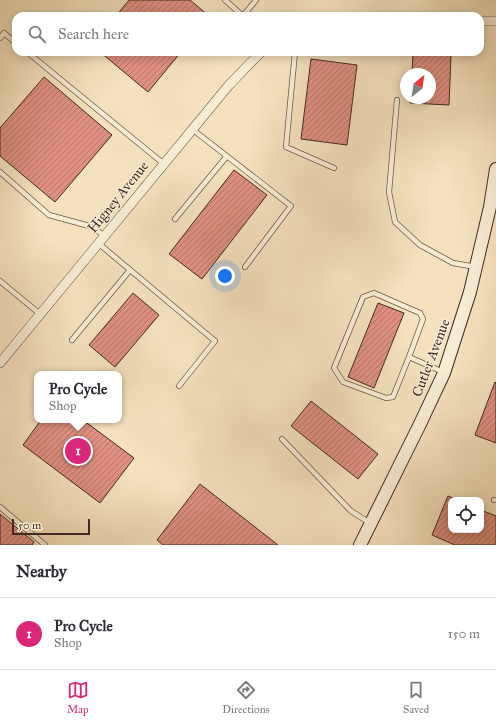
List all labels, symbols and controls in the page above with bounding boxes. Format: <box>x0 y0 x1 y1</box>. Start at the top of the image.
search box <box>12 12 484 56</box>
icon: search <box>26 23 48 45</box>
text: Search here <box>58 25 129 43</box>
north arrow <box>400 68 436 104</box>
street label: Higney Avenue <box>84 158 152 236</box>
your location <box>215 266 235 286</box>
street label: Cutler Avenue <box>408 317 454 399</box>
popup <box>34 371 122 423</box>
text: Pro Cycle <box>49 380 107 398</box>
text: Shop <box>49 398 76 414</box>
pin: 1 <box>65 436 91 466</box>
map controls <box>448 497 484 533</box>
button: locate <box>448 497 484 533</box>
scale bar <box>12 517 90 536</box>
text: 50 m <box>18 519 41 532</box>
text: Nearby <box>16 561 67 582</box>
text: Pro Cycle <box>54 617 113 635</box>
text: 1 <box>26 626 32 642</box>
text: 150 m <box>448 626 480 642</box>
text: Shop <box>54 635 82 651</box>
tab: Map <box>67 679 89 716</box>
tab: Directions <box>222 679 270 716</box>
tab: Saved <box>403 679 429 716</box>

